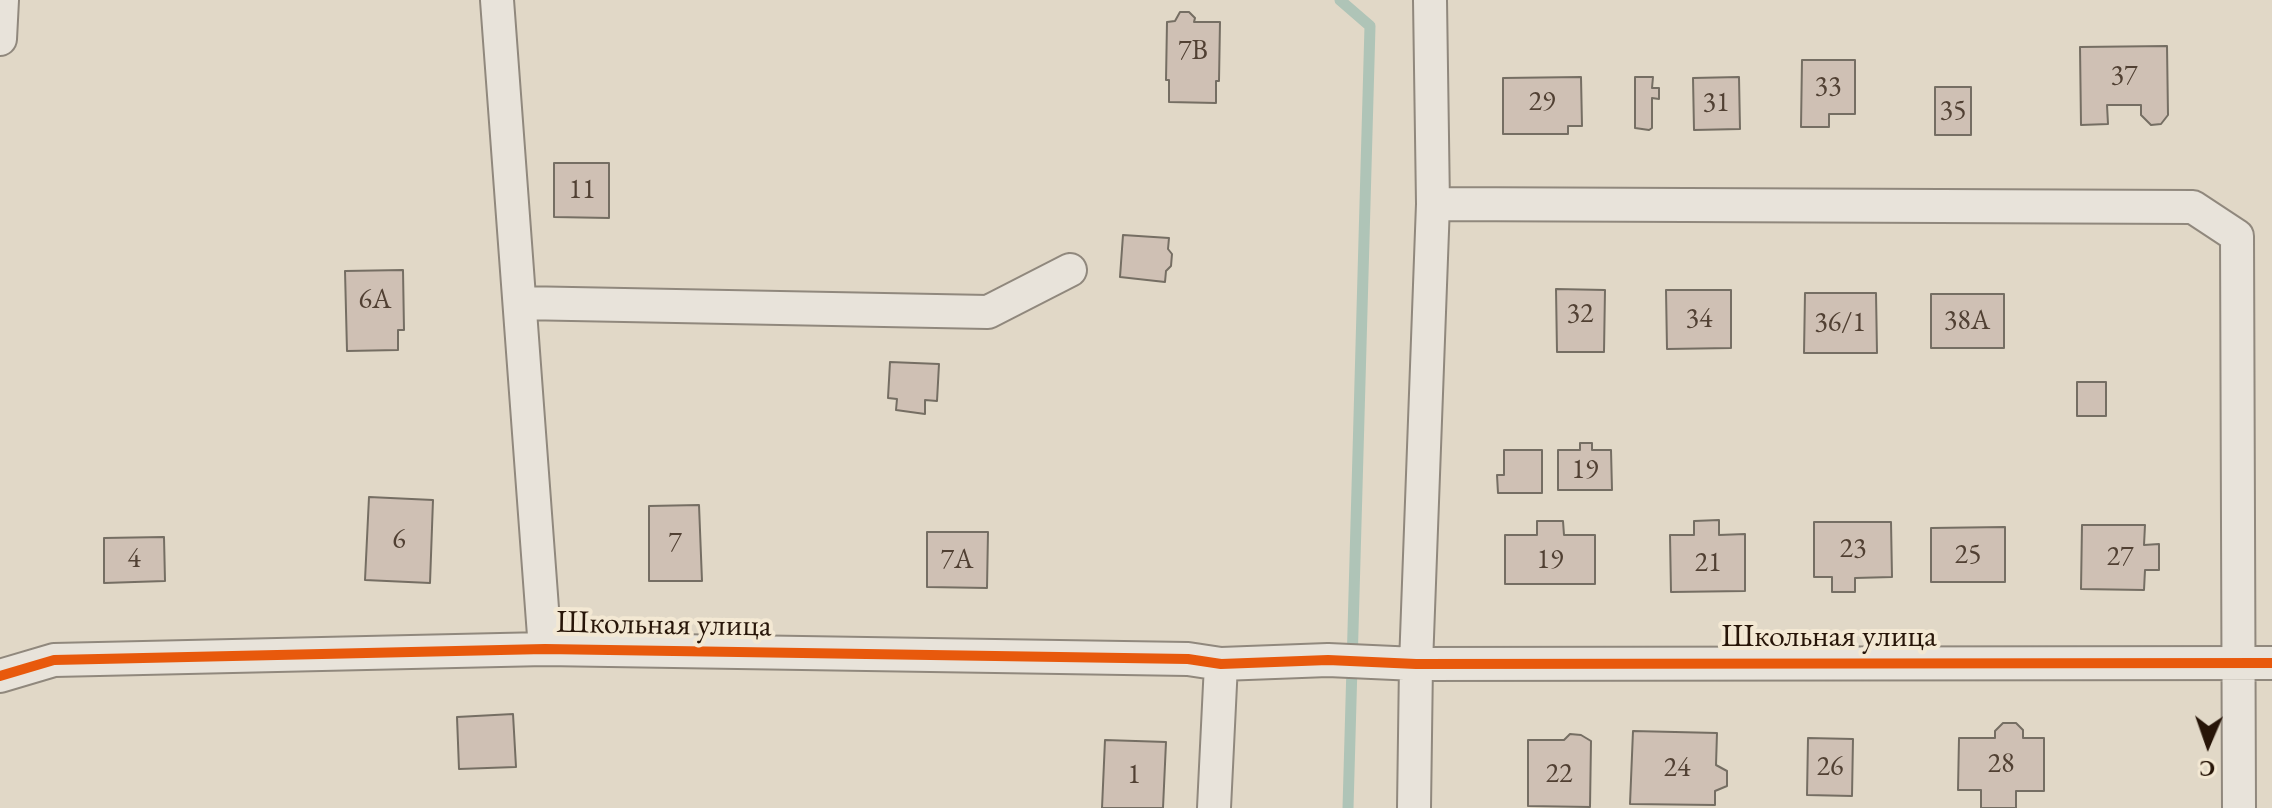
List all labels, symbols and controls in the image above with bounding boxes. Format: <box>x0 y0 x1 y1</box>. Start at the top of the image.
house number: 7В <box>1178 34 1208 68</box>
house number: 37 <box>2111 59 2137 93</box>
house number: 33 <box>1815 70 1841 104</box>
house number: 29 <box>1529 85 1555 119</box>
house number: 31 <box>1703 86 1729 120</box>
house number: 35 <box>1940 94 1966 128</box>
house number: 11 <box>569 173 595 207</box>
house number: 6А <box>359 283 391 317</box>
house number: 32 <box>1567 297 1593 331</box>
house number: 34 <box>1686 302 1712 336</box>
house number: 38А <box>1944 304 1990 338</box>
house number: 36/1 <box>1814 306 1866 340</box>
house number: 19 <box>1572 453 1598 487</box>
house number: 6 <box>392 523 406 557</box>
house number: 7 <box>668 526 682 560</box>
house number: 23 <box>1840 532 1866 566</box>
house number: 25 <box>1955 538 1981 572</box>
house number: 27 <box>2107 540 2133 574</box>
house number: 4 <box>127 542 141 576</box>
house number: 7А <box>941 543 973 577</box>
house number: 19 <box>1537 543 1563 577</box>
house number: 21 <box>1695 546 1721 580</box>
street label: Школьная улица <box>556 604 772 646</box>
street label: Школьная улица <box>1721 618 1937 656</box>
north arrow <box>2168 704 2248 784</box>
house number: 28 <box>1988 747 2014 781</box>
house number: 26 <box>1817 750 1843 784</box>
house number: 24 <box>1664 751 1690 785</box>
text: С <box>2199 754 2215 783</box>
house number: 22 <box>1546 757 1572 791</box>
house number: 1 <box>1127 758 1141 792</box>

